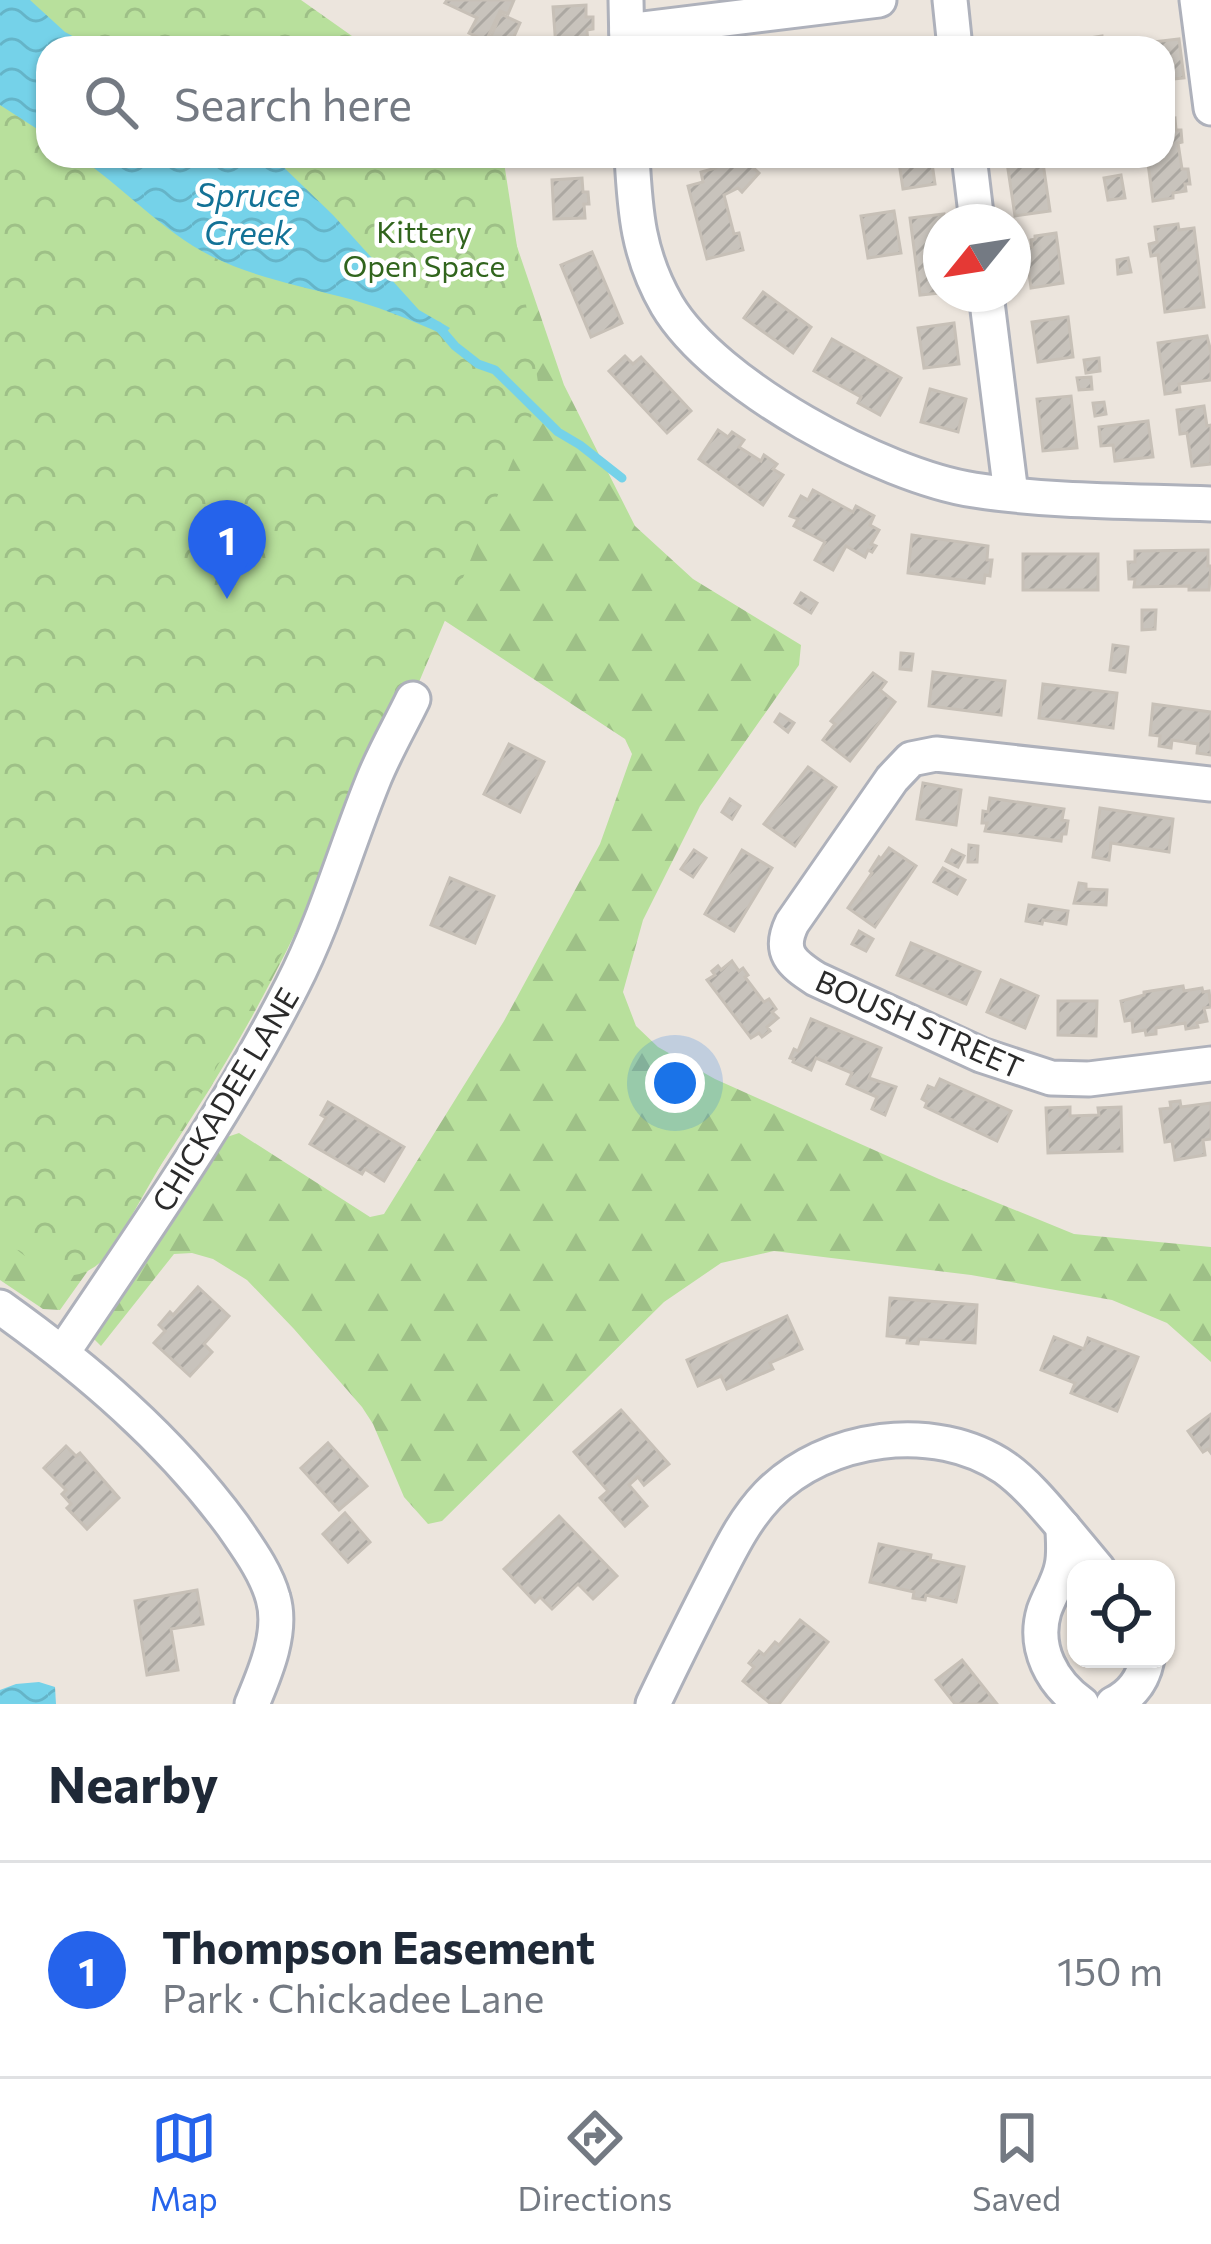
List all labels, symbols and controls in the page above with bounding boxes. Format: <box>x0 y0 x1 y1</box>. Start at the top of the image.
search box <box>36 36 1175 168</box>
icon: search <box>78 69 144 135</box>
text: Search here <box>174 75 412 130</box>
water label: Spruce Creek <box>196 173 300 252</box>
north arrow <box>923 204 1031 312</box>
park label: Kittery Open Space <box>343 212 505 283</box>
pin: 1 <box>188 500 266 599</box>
street label: BOUSH STREET <box>811 961 1029 1085</box>
street label: CHICKADEE LANE <box>143 980 305 1218</box>
your location <box>645 1053 705 1113</box>
map controls <box>1067 1560 1175 1668</box>
button: locate <box>1067 1560 1175 1668</box>
text: Nearby <box>48 1751 218 1814</box>
text: Thompson Easement <box>162 1918 595 1973</box>
text: 1 <box>78 1946 96 1994</box>
text: 150 m <box>1057 1946 1163 1994</box>
text: Park · Chickadee Lane <box>162 1973 544 2021</box>
tab: Map <box>150 2105 218 2218</box>
tab: Directions <box>518 2105 672 2218</box>
tab: Saved <box>972 2105 1061 2218</box>

